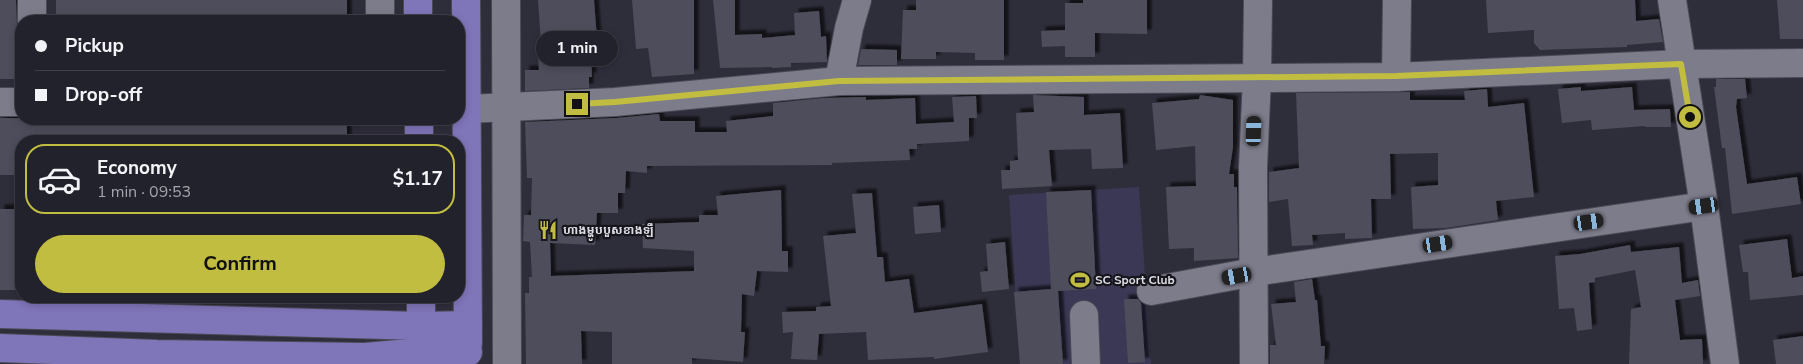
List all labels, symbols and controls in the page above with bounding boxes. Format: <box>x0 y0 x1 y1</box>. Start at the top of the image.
callout: 1 min <box>536 32 618 66</box>
text: Pickup <box>65 33 124 59</box>
text: 1 min <box>556 37 598 59</box>
text: Drop-off <box>65 82 142 108</box>
route end <box>566 93 588 115</box>
route start <box>1679 106 1701 128</box>
car <box>1245 116 1262 146</box>
text: Economy <box>97 155 177 181</box>
icon: car <box>37 157 82 202</box>
text: $1.17 <box>393 166 443 192</box>
text: 1 min · 09:53 <box>97 181 191 203</box>
car <box>1688 196 1719 216</box>
car <box>1573 212 1604 232</box>
restaurant icon: ហាងម្ហូបបួសខាងឡឹ <box>537 219 559 241</box>
place label: ហាងម្ហូបបួសខាងឡឹ <box>563 222 654 241</box>
car <box>1422 234 1453 254</box>
button: Confirm <box>35 235 445 293</box>
car <box>1220 266 1253 286</box>
sports icon: SC Sport Club <box>1069 269 1091 291</box>
place label: SC Sport Club <box>1095 272 1175 288</box>

